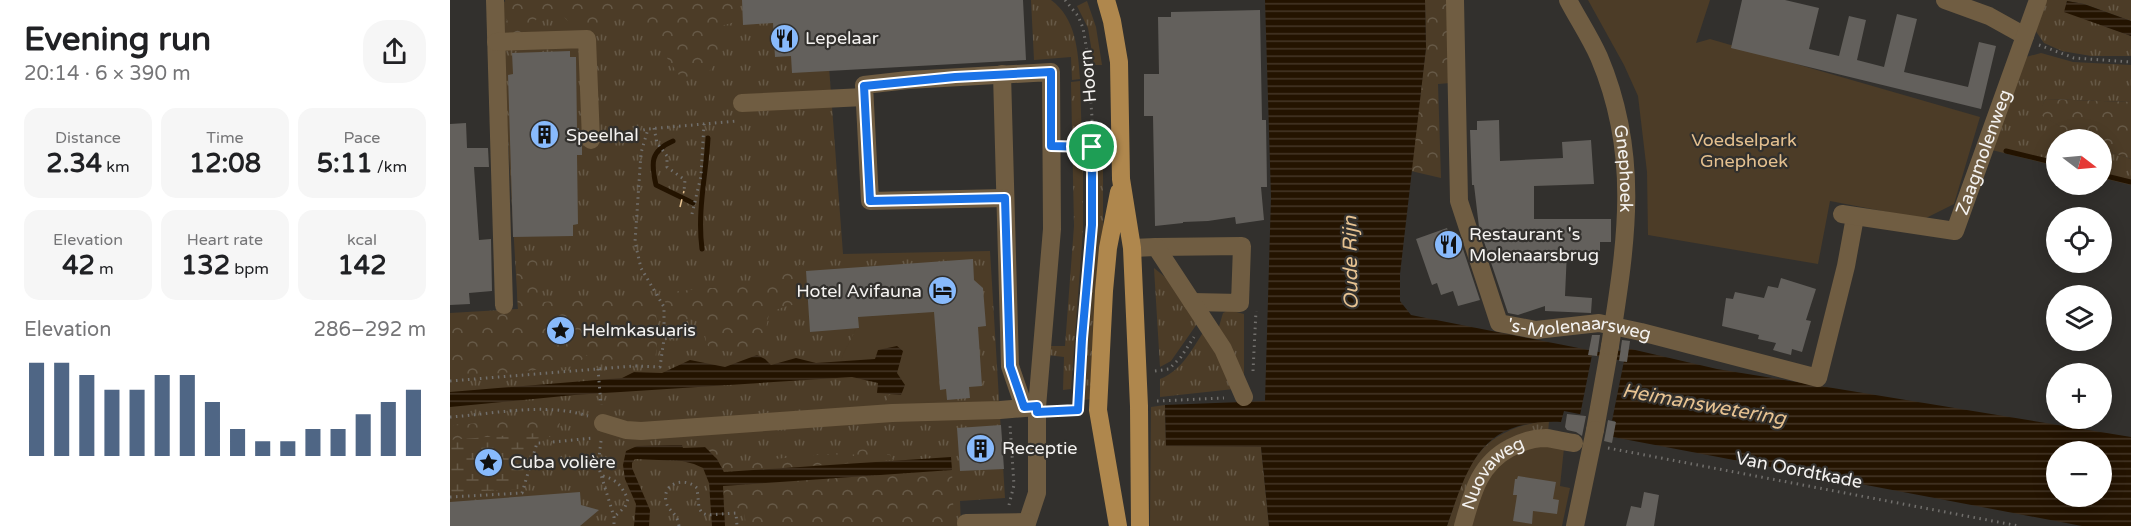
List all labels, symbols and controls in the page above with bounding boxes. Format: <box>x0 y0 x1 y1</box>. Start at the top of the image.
text: Evening run <box>24 20 211 59</box>
button: share <box>363 20 426 83</box>
restaurant icon: Lepelaar <box>768 22 800 54</box>
place label: Lepelaar <box>805 27 879 49</box>
street label: Hoorn <box>1075 49 1101 103</box>
text: 20:14 · 6 × 390 m <box>24 62 191 86</box>
street label: Zaagmolenweg <box>1951 86 2016 218</box>
building icon: Speelhal <box>529 119 561 151</box>
pin <box>1066 121 1117 172</box>
street label: Gnephoek <box>1609 123 1637 213</box>
place label: Speelhal <box>566 124 639 146</box>
text: Distance <box>55 128 121 148</box>
text: Time <box>206 128 244 148</box>
text: Pace <box>344 128 380 148</box>
park label: Voedselpark Gnephoek <box>1691 129 1797 172</box>
north arrow <box>2046 129 2112 195</box>
map controls <box>2046 129 2112 507</box>
icon: arrive <box>1075 130 1108 163</box>
text: 2.34 <box>46 148 102 179</box>
text: 12:08 <box>189 148 261 179</box>
text: 5:11 <box>317 148 373 179</box>
text: km <box>102 157 130 177</box>
text: /km <box>373 157 407 177</box>
button: locate <box>2046 207 2112 273</box>
water label: Oude Rijn <box>1338 215 1364 310</box>
place label: Restaurant 's Molenaarsbrug <box>1469 223 1599 266</box>
restaurant icon: Restaurant 's Molenaarsbrug <box>1432 228 1464 260</box>
text: Elevation <box>53 230 123 250</box>
text: Heart rate <box>187 230 263 250</box>
text: kcal <box>347 230 377 250</box>
text: 42 <box>62 250 95 281</box>
text: 132 <box>181 250 230 281</box>
text: 142 <box>338 250 386 281</box>
text: m <box>95 259 114 279</box>
text: bpm <box>230 259 269 279</box>
hotel icon: Hotel Avifauna <box>927 275 959 307</box>
place label: Hotel Avifauna <box>796 280 922 302</box>
button: layers <box>2046 285 2112 351</box>
street label: 's-Molenaarsweg <box>1506 312 1654 345</box>
place icon: Helmkasuaris <box>545 314 577 346</box>
text: Elevation <box>24 318 111 342</box>
text: 286–292 m <box>313 318 426 342</box>
place label: Helmkasuaris <box>582 319 696 341</box>
button: + <box>2046 363 2112 429</box>
water label: Heimanswetering <box>1620 379 1789 431</box>
building icon: Receptie <box>965 432 997 464</box>
street label: Nuovaweg <box>1457 432 1527 513</box>
place label: Receptie <box>1002 437 1078 459</box>
button: − <box>2046 441 2112 507</box>
place icon: Cuba volière <box>473 446 505 478</box>
street label: Van Oordtkade <box>1734 447 1864 493</box>
place label: Cuba volière <box>510 451 616 473</box>

